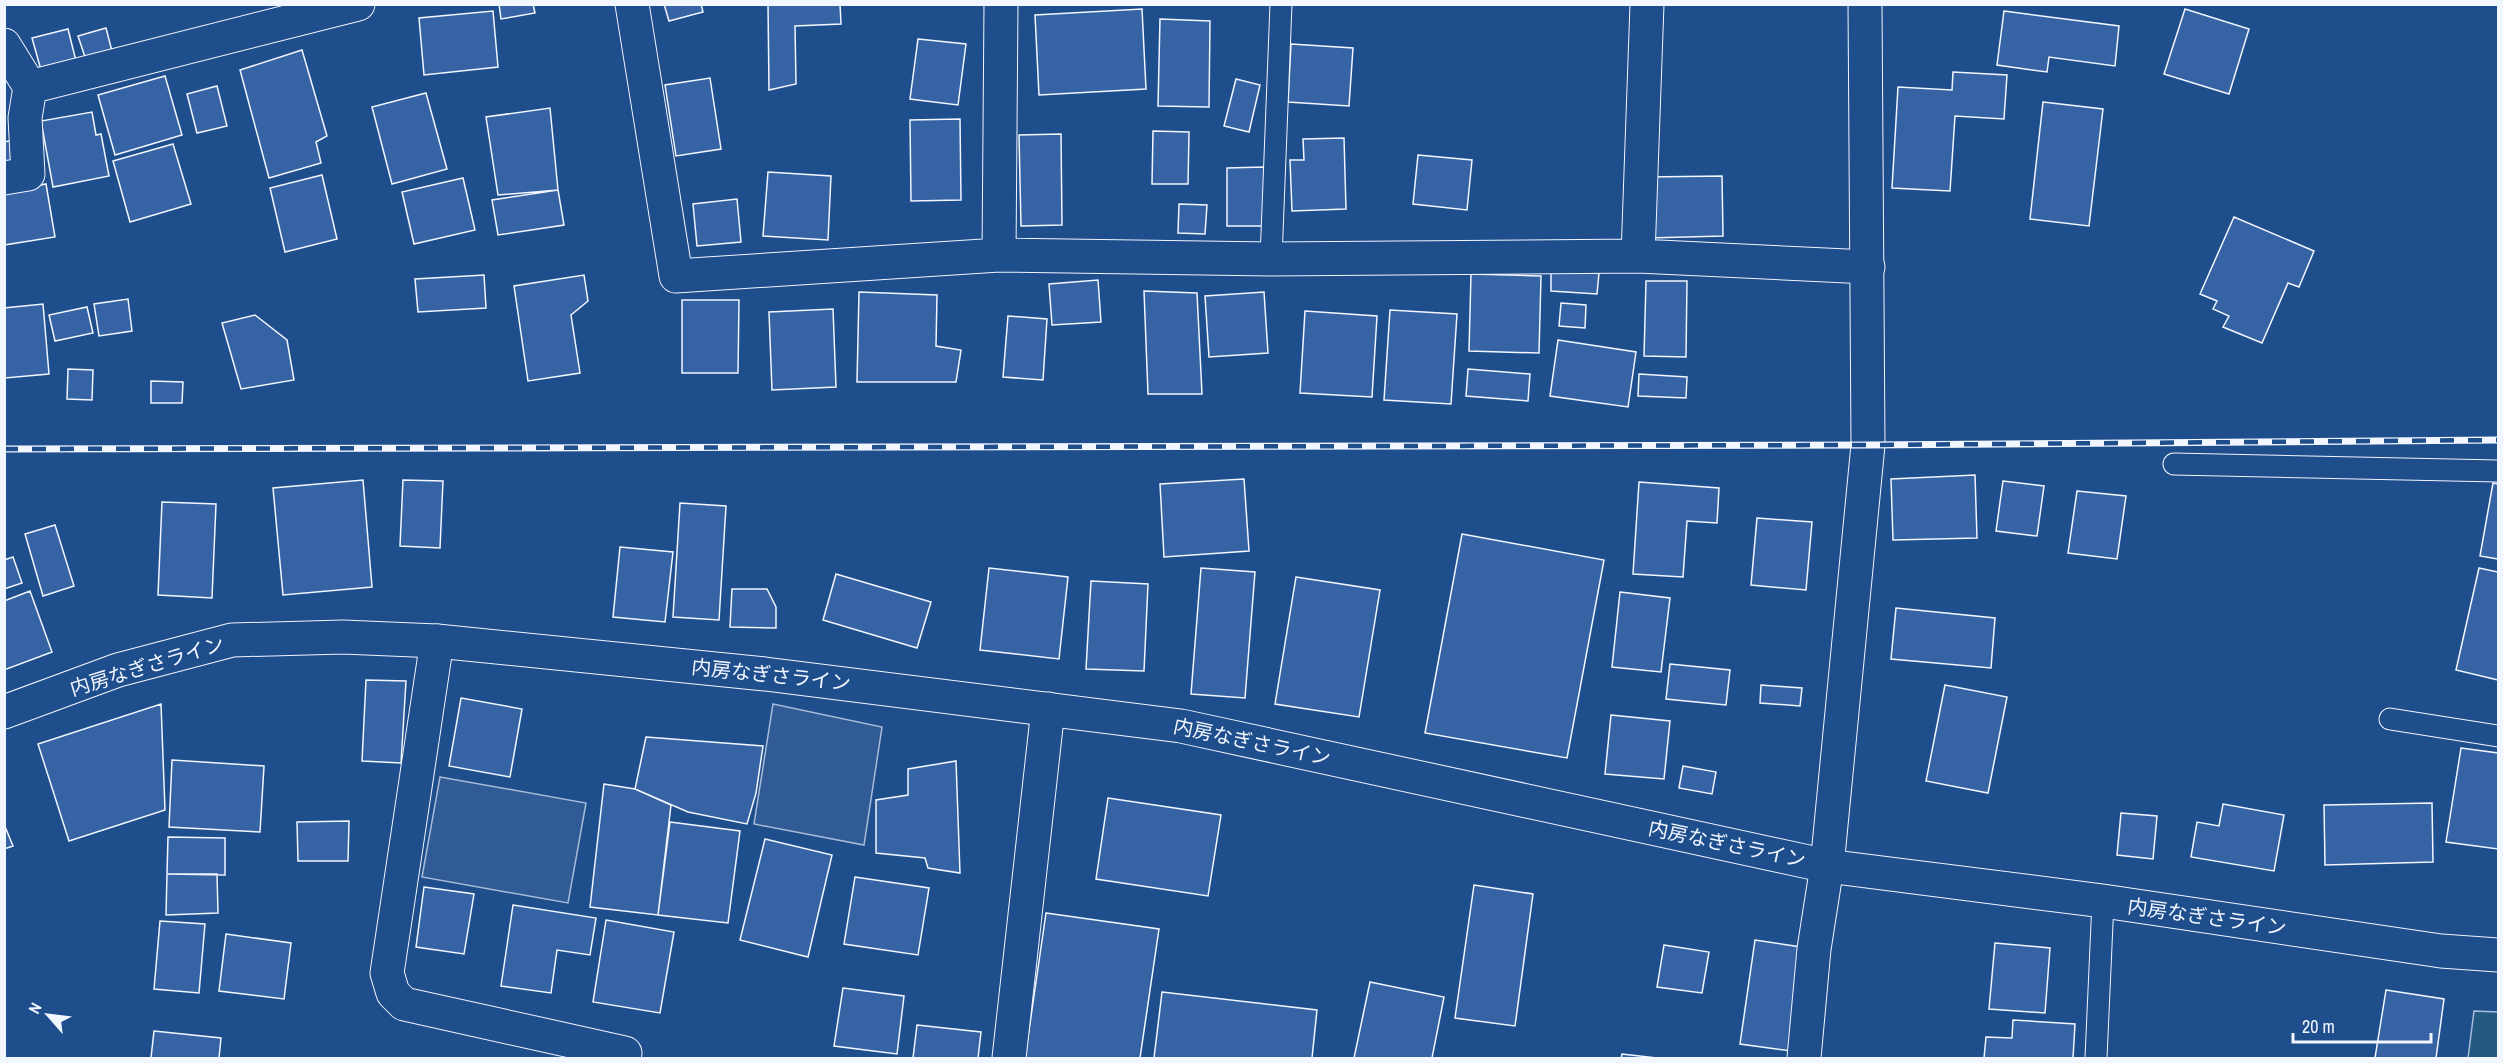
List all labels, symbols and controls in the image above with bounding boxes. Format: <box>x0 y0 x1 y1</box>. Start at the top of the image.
street label: 内房なぎさライン <box>66 629 227 702</box>
street label: 内房なぎさライン <box>690 653 852 696</box>
street label: 内房なぎさライン <box>1171 712 1333 771</box>
street label: 内房なぎさライン <box>1646 814 1808 873</box>
street label: 内房なぎさライン <box>2126 892 2288 941</box>
north arrow <box>18 985 78 1045</box>
text: N <box>23 999 47 1017</box>
scale bar <box>2293 1006 2431 1044</box>
text: 20 m <box>2302 1014 2335 1039</box>

